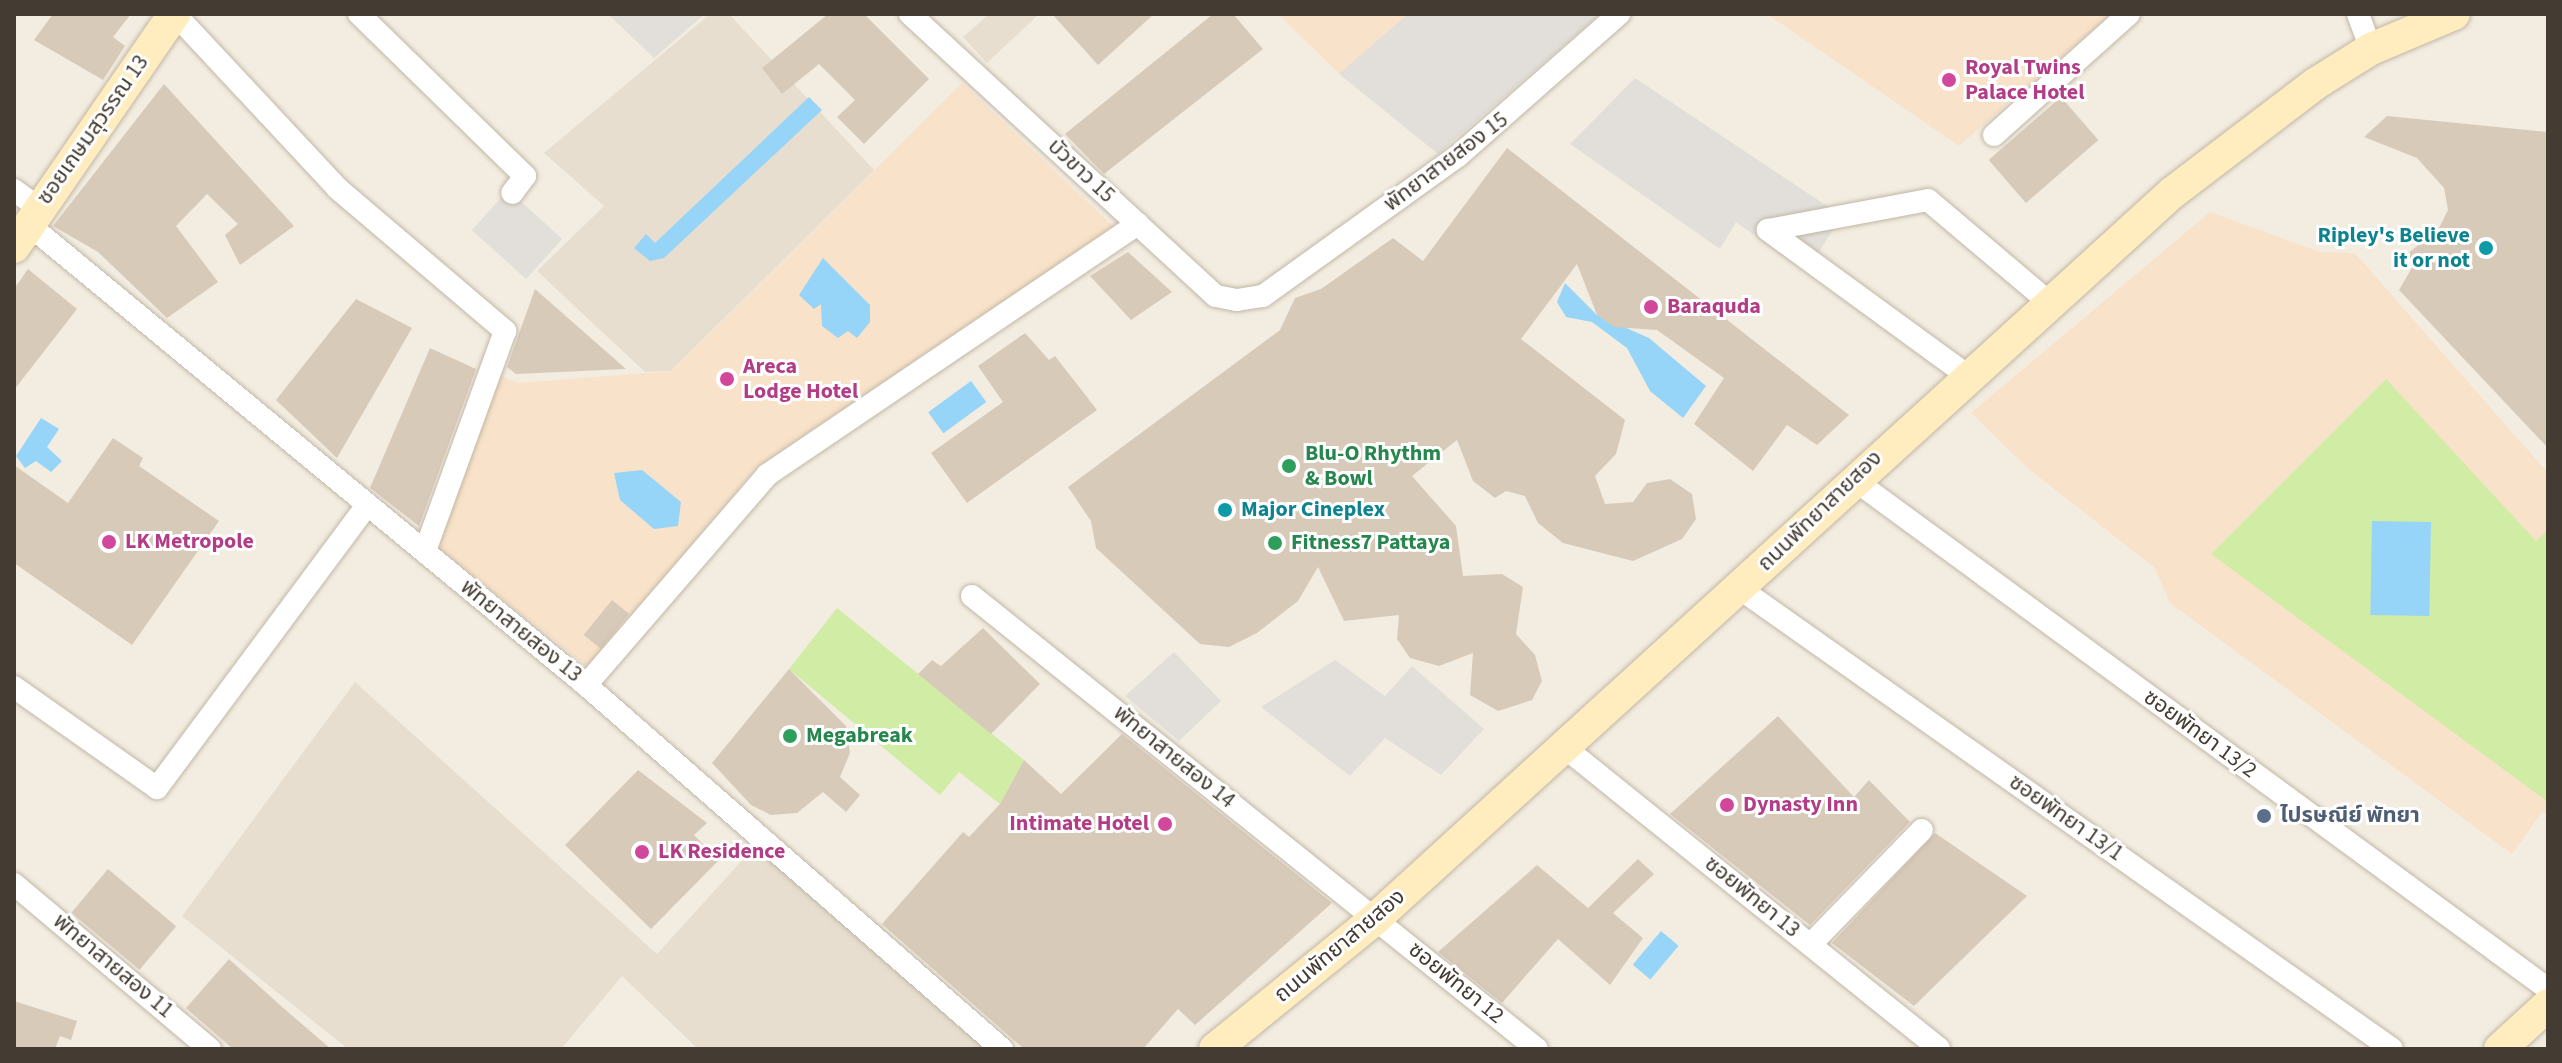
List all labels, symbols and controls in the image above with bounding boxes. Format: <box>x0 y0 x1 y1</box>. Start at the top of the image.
street label: ซอยเกษมสุวรรณ 13 <box>32 50 154 210</box>
place label: Royal Twins Palace Hotel <box>1965 54 2085 106</box>
marker: Royal Twins Palace Hotel <box>1940 71 1958 89</box>
street label: พัทยาสายสอง 15 <box>1379 107 1513 217</box>
street label: บัวขาว 15 <box>1042 133 1120 209</box>
place label: Ripley's Believe it or not <box>2317 222 2470 274</box>
marker: Ripley's Believe it or not <box>2477 239 2495 257</box>
place label: Baraquda <box>1667 294 1761 320</box>
marker: Baraquda <box>1642 298 1660 316</box>
place label: Areca Lodge Hotel <box>743 353 858 404</box>
marker: Areca Lodge Hotel <box>718 370 736 388</box>
place label: Blu-O Rhythm & Bowl <box>1305 440 1441 492</box>
street label: ถนนพัทยาสายสอง <box>1752 445 1888 577</box>
marker: Blu-O Rhythm & Bowl <box>1280 457 1298 475</box>
place label: Major Cineplex <box>1241 497 1385 523</box>
marker: Major Cineplex <box>1216 501 1234 519</box>
place label: LK Metropole <box>125 529 254 555</box>
place label: Fitness7 Pattaya <box>1291 530 1450 556</box>
marker: LK Metropole <box>100 533 118 551</box>
marker: Fitness7 Pattaya <box>1266 534 1284 552</box>
street label: พัทยาสายสอง 13 <box>455 574 587 688</box>
street label: ซอยพัทยา 13/2 <box>2138 684 2262 784</box>
street label: พัทยาสายสอง 14 <box>1108 700 1240 814</box>
place label: Megabreak <box>806 723 913 749</box>
marker: Megabreak <box>781 727 799 745</box>
street label: ซอยพัทยา 13/1 <box>2004 769 2128 867</box>
place label: Dynasty Inn <box>1743 792 1858 818</box>
marker: Dynasty Inn <box>1718 796 1736 814</box>
place label: ไปรษณีย์ พัทยา <box>2280 803 2420 829</box>
marker: ไปรษณีย์ พัทยา <box>2255 807 2273 825</box>
place label: Intimate Hotel <box>1009 811 1149 837</box>
marker: Intimate Hotel <box>1156 815 1174 833</box>
place label: LK Residence <box>658 839 785 865</box>
marker: LK Residence <box>633 843 651 861</box>
street label: ซอยพัทยา 13 <box>1699 851 1805 943</box>
street label: ถนนพัทยาสายสอง <box>1269 884 1411 1008</box>
street label: พัทยาสายสอง 11 <box>48 908 178 1024</box>
street label: ซอยพัทยา 12 <box>1403 937 1509 1029</box>

